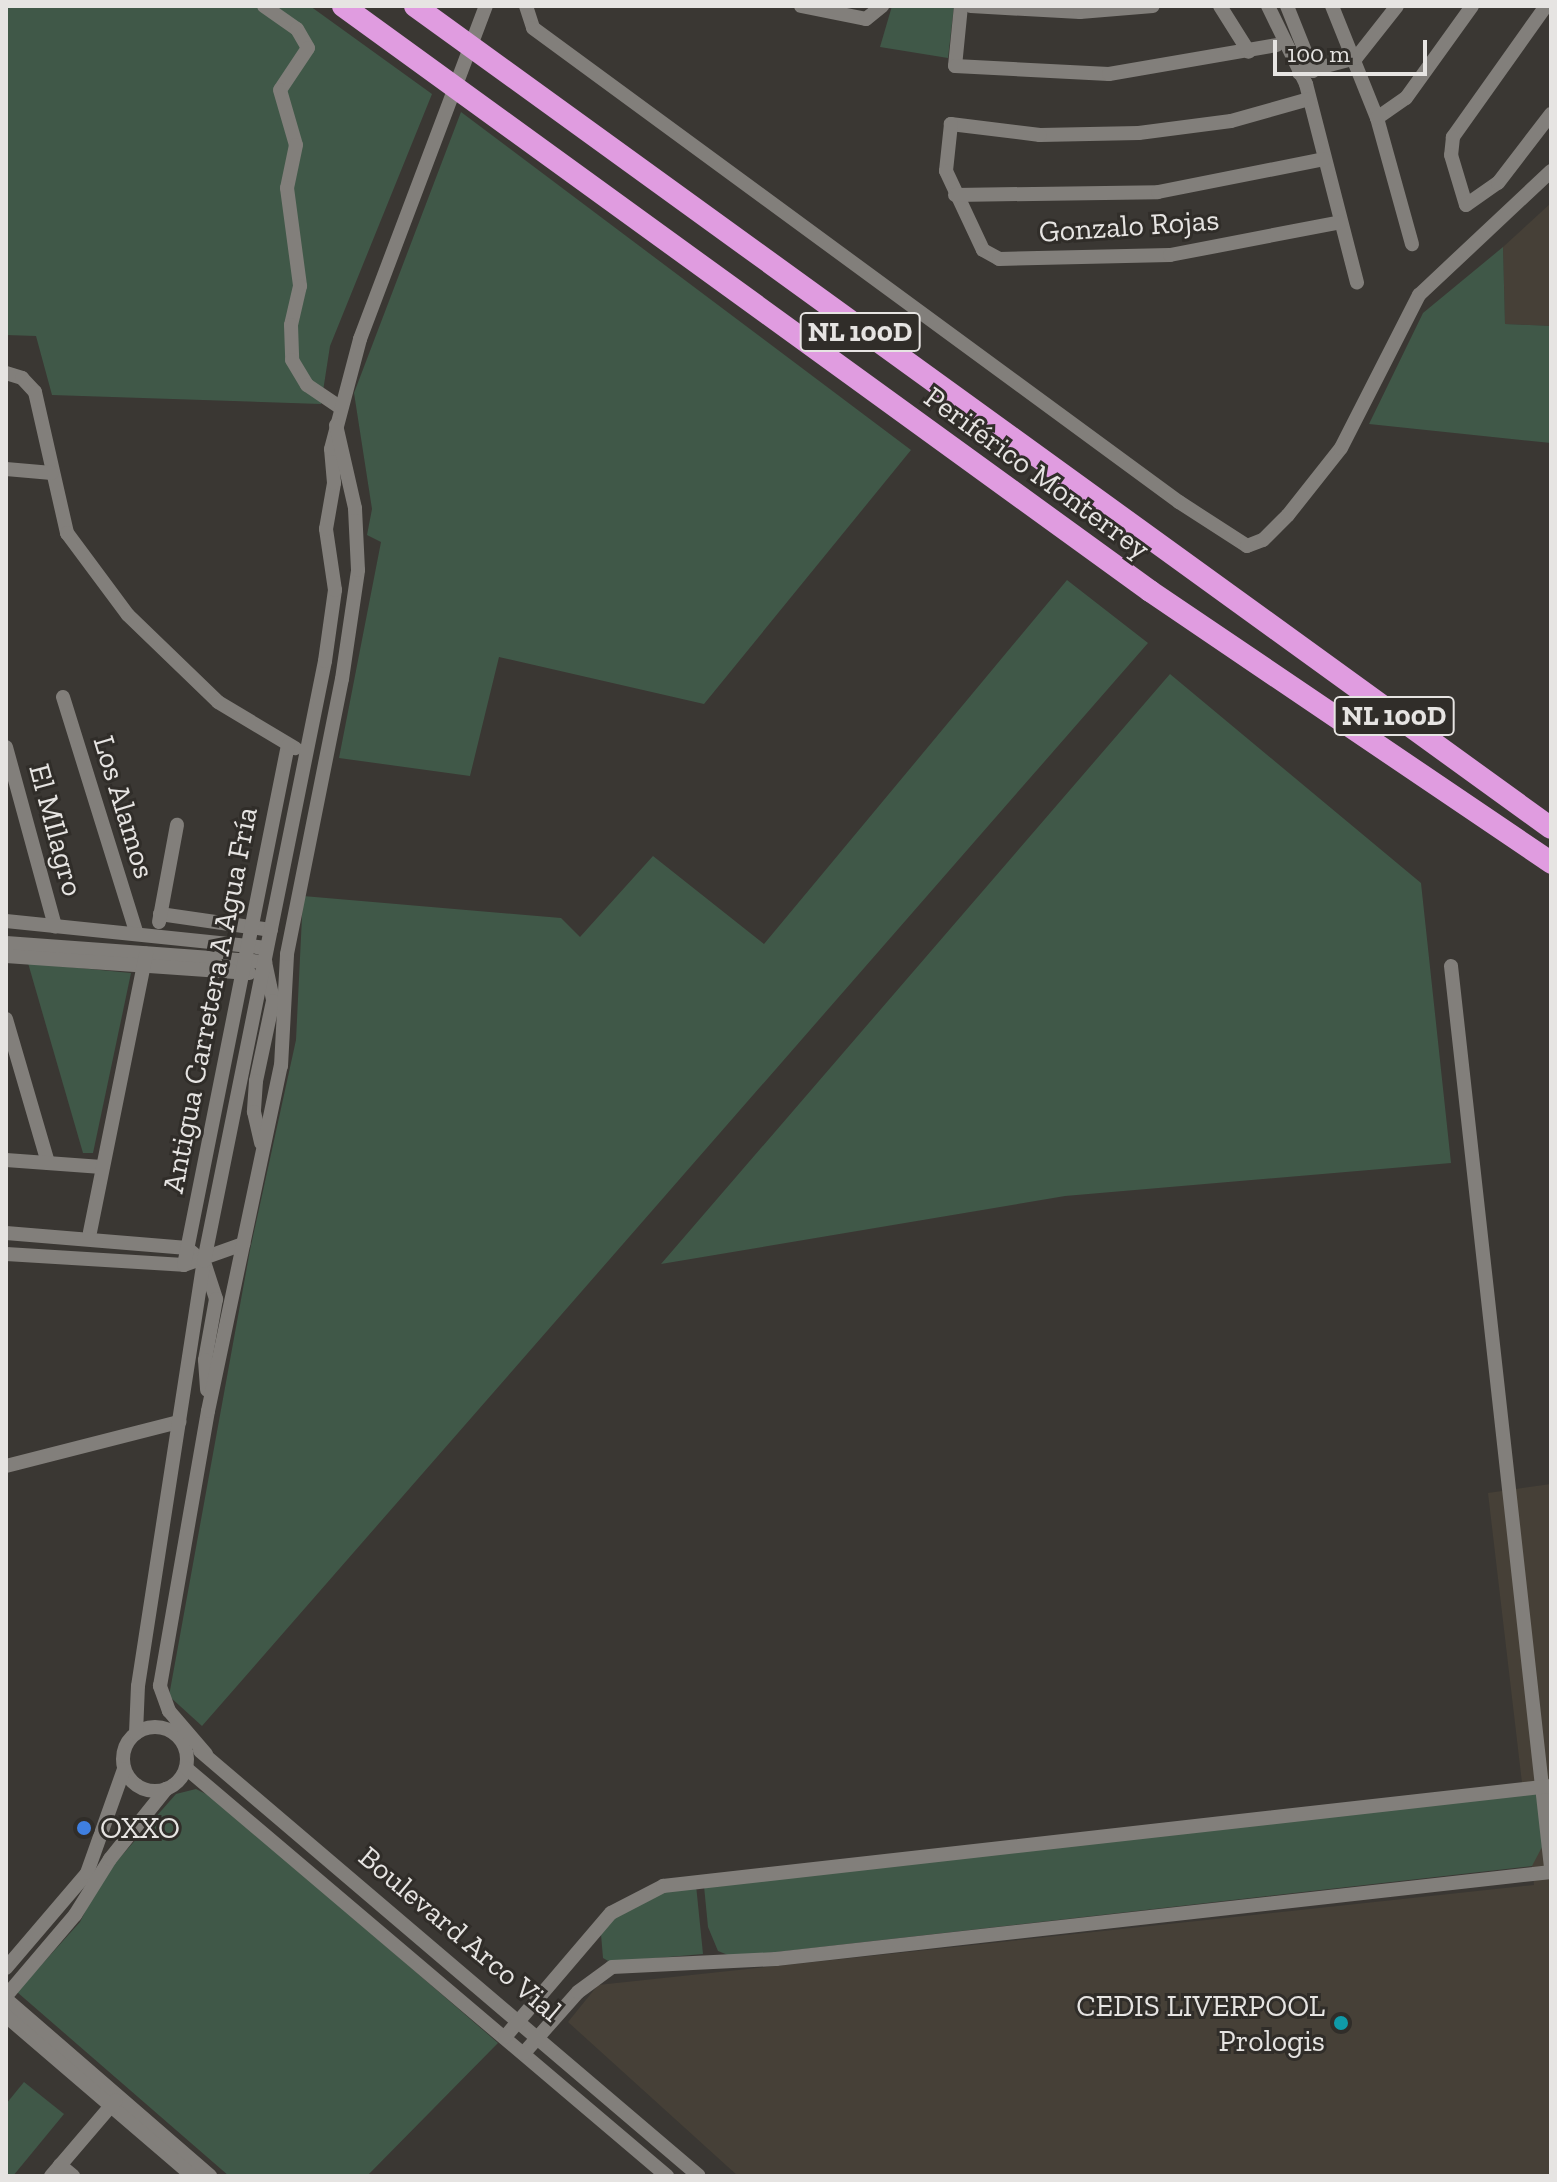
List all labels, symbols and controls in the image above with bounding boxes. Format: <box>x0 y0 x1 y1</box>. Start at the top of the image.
scale bar <box>1277 24 1431 74</box>
text: 100 m <box>1287 39 1350 68</box>
street label: Gonzalo Rojas <box>1038 202 1220 250</box>
road number: NL 100D <box>798 308 922 356</box>
street label: Periférico Monterrey <box>917 379 1157 567</box>
road number: NL 100D <box>1332 692 1456 740</box>
street label: Los Alamos <box>85 731 163 883</box>
street label: El MIlagro <box>21 760 91 900</box>
street label: Antigua Carretera A Agua Fría <box>155 803 265 1197</box>
place label: OXXO <box>100 1810 180 1846</box>
marker: OXXO <box>75 1819 93 1837</box>
street label: Boulevard Arco Vial <box>351 1838 569 2030</box>
place label: CEDIS LIVERPOOL Prologis <box>1076 1988 1325 2058</box>
marker: CEDIS LIVERPOOL Prologis <box>1332 2014 1350 2032</box>

